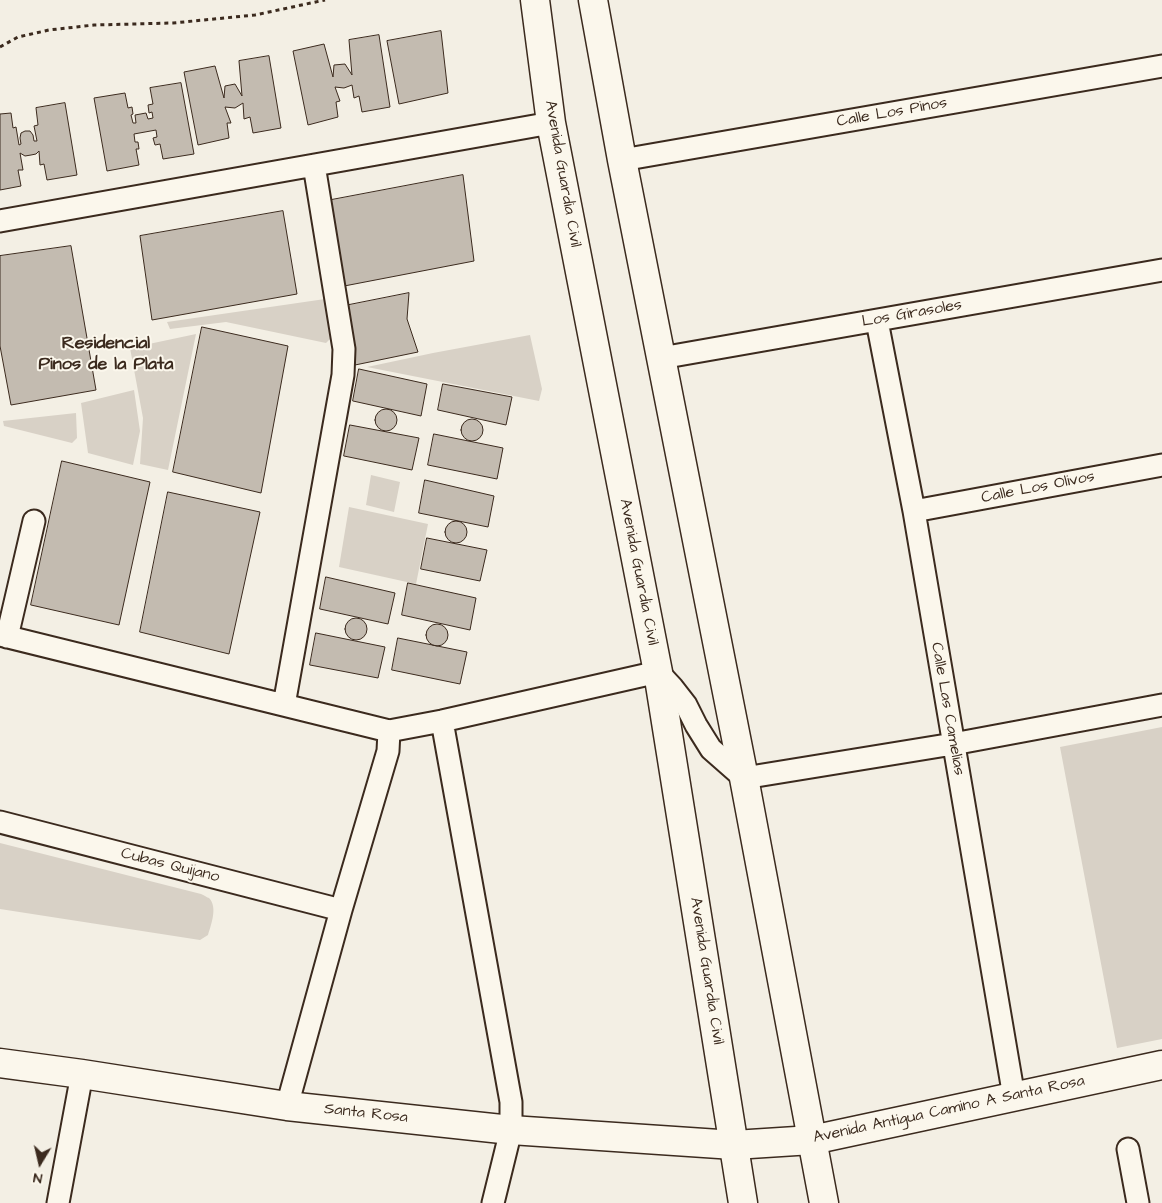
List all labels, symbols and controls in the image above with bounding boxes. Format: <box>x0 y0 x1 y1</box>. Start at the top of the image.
street label: Calle Los Pinos <box>835 94 949 132</box>
street label: Avenida Guardia Civil <box>540 99 584 249</box>
street label: Los Girasoles <box>860 296 964 332</box>
district label: Residencial Pinos de la Plata <box>39 333 173 376</box>
street label: Calle Los Olivos <box>980 468 1096 508</box>
street label: Avenida Guardia Civil <box>614 497 662 647</box>
street label: Calle Las Camelias <box>926 641 968 777</box>
street label: Cubas Quijano <box>119 844 221 888</box>
street label: Avenida Guardia Civil <box>685 896 727 1046</box>
street label: Avenida Antigua Camino A Santa Rosa <box>812 1072 1086 1148</box>
street label: Santa Rosa <box>323 1100 409 1128</box>
north arrow <box>15 1138 65 1188</box>
text: N <box>32 1167 44 1188</box>

